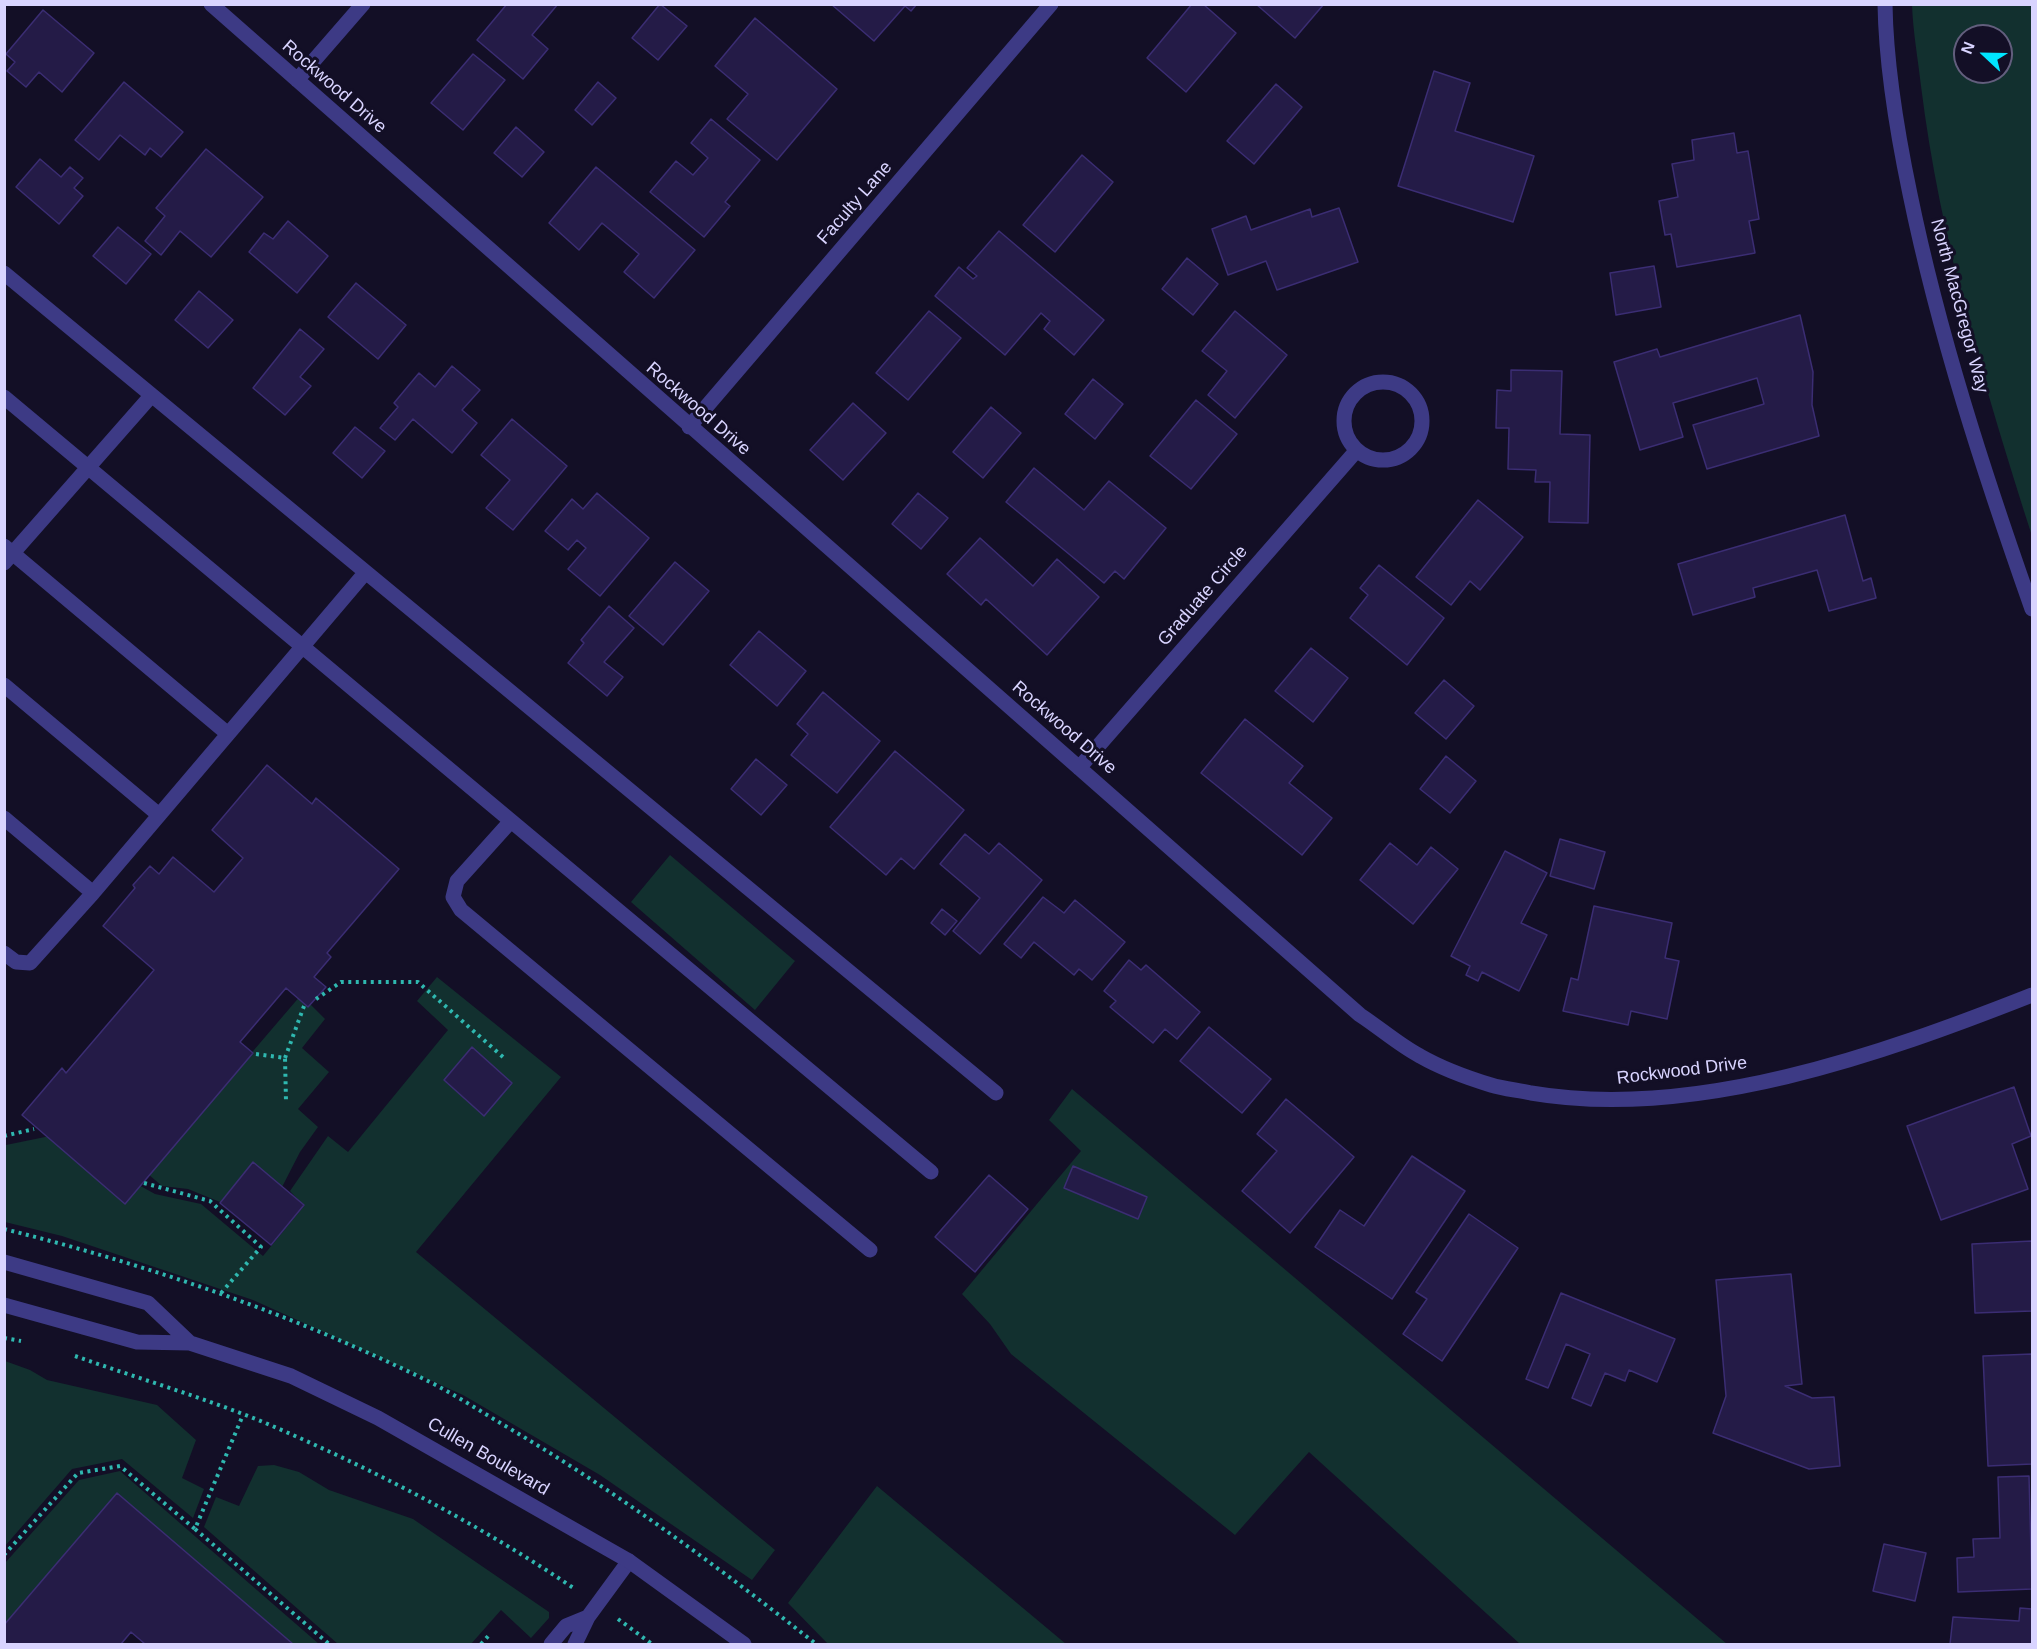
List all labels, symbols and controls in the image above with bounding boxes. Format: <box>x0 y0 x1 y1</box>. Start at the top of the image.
north arrow <box>1953 24 2013 84</box>
street label: Rockwood Drive <box>277 36 391 138</box>
text: N <box>1958 39 1978 56</box>
street label: Faculty Lane <box>813 157 897 249</box>
street label: North MacGregor Way <box>1925 217 1993 395</box>
street label: Rockwood Drive <box>641 358 755 460</box>
street label: Graduate Circle <box>1154 541 1252 651</box>
street label: Rockwood Drive <box>1007 677 1121 779</box>
street label: Rockwood Drive <box>1616 1052 1748 1090</box>
street label: Cullen Boulevard <box>423 1413 553 1501</box>

